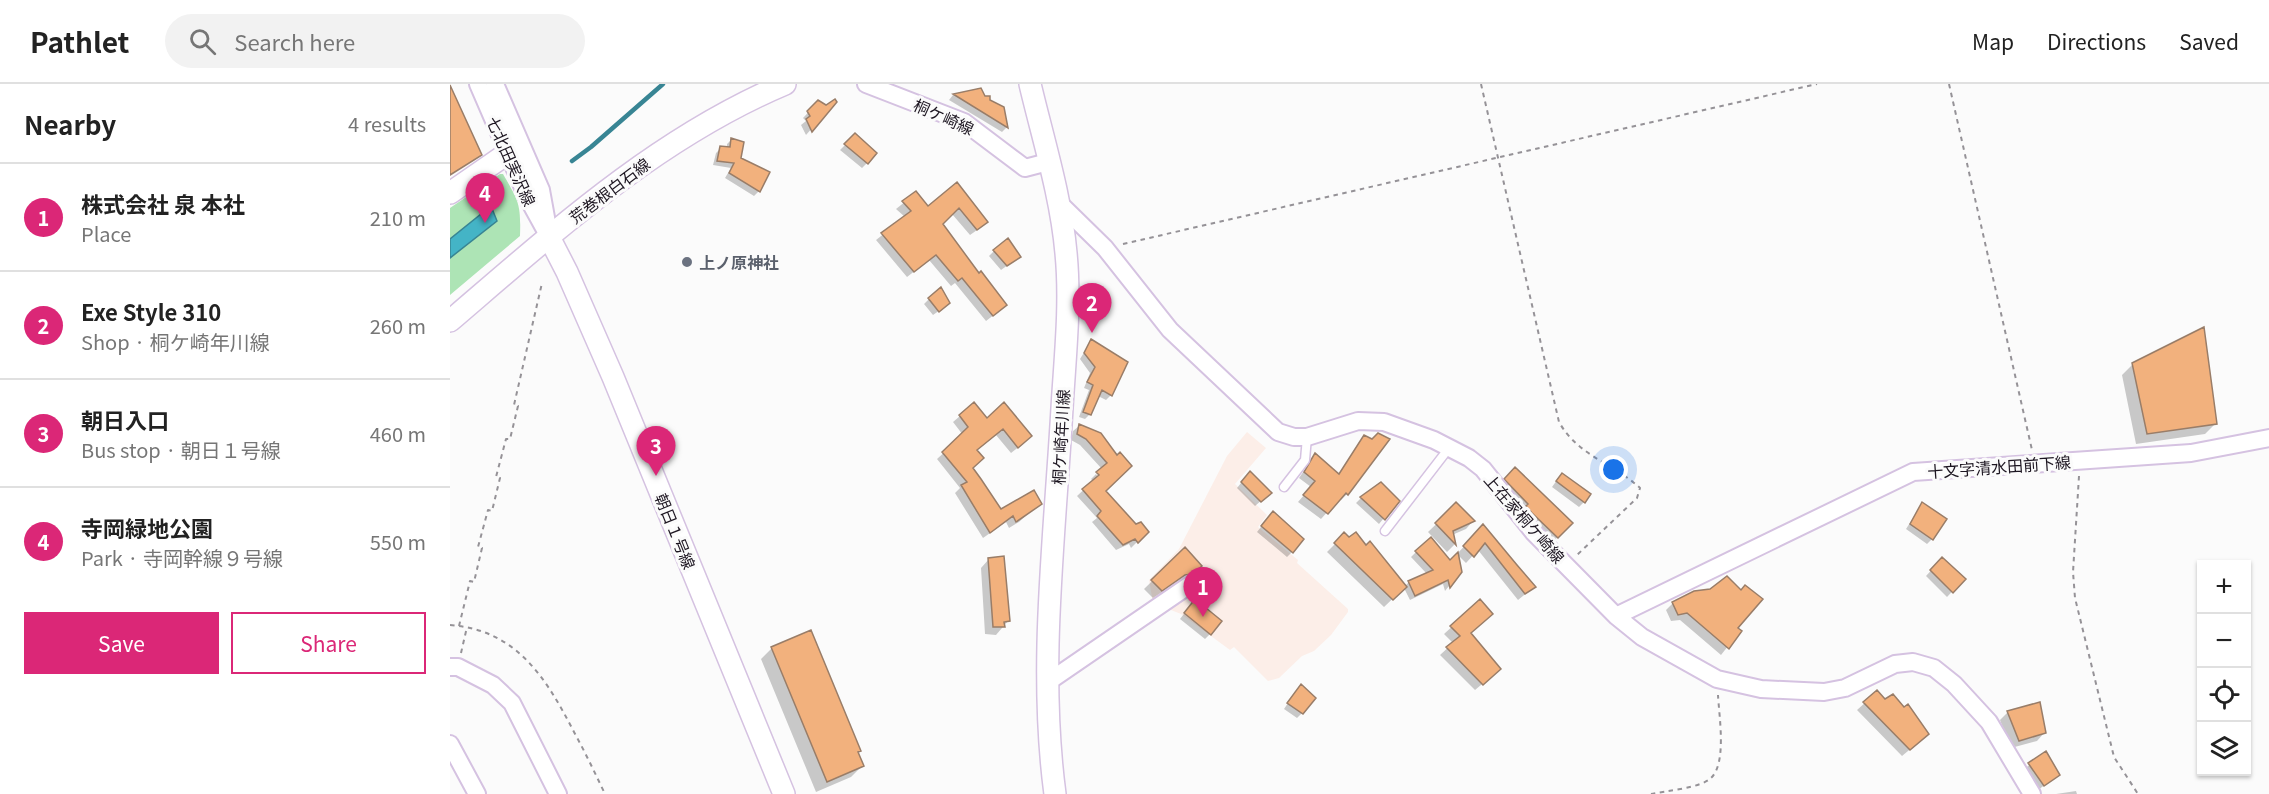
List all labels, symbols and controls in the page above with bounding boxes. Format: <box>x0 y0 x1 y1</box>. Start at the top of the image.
search box <box>165 14 585 68</box>
text: Pathlet <box>30 21 129 61</box>
icon: search <box>186 25 219 58</box>
text: Search here <box>234 25 355 57</box>
text: Map <box>1972 26 2014 56</box>
text: Directions <box>2047 26 2146 56</box>
text: Saved <box>2179 26 2239 56</box>
street label: 桐ケ崎線 <box>910 92 978 140</box>
text: Nearby <box>24 105 116 142</box>
text: 4 results <box>348 109 426 138</box>
street label: 七北田実沢線 <box>482 112 542 210</box>
street label: 荒巻根白石線 <box>563 152 655 228</box>
pin: 4 <box>465 174 504 223</box>
text: 株式会社 泉 本社 <box>81 187 245 219</box>
text: 1 <box>38 203 49 232</box>
text: 210 m <box>370 203 426 232</box>
text: Place <box>81 219 131 248</box>
place label: 上ノ原神社 <box>699 250 779 274</box>
marker: 上ノ原神社 <box>680 255 694 269</box>
pin: 2 <box>1072 284 1112 333</box>
text: Exe Style 310 <box>81 295 221 327</box>
text: 2 <box>38 311 49 340</box>
text: 260 m <box>370 311 426 340</box>
text: Shop · 桐ケ崎年川線 <box>81 327 270 356</box>
street label: 桐ケ崎年川線 <box>1046 388 1074 486</box>
text: 朝日入口 <box>81 403 169 435</box>
text: 3 <box>38 419 49 448</box>
text: 460 m <box>370 419 426 448</box>
pin: 3 <box>636 426 676 476</box>
text: Bus stop · 朝日１号線 <box>81 435 281 464</box>
street label: 十文字清水田前下線 <box>1926 449 2072 483</box>
your location <box>1599 455 1628 484</box>
street label: 上在家桐ケ崎線 <box>1479 468 1571 568</box>
street label: 朝日１号線 <box>650 489 702 573</box>
text: 寺岡緑地公園 <box>81 511 213 543</box>
text: 4 <box>38 527 49 556</box>
text: 550 m <box>370 527 426 556</box>
text: Park · 寺岡幹線９号線 <box>81 543 283 572</box>
map controls <box>2197 560 2251 776</box>
button: + <box>2197 560 2251 614</box>
pin: 1 <box>1184 568 1222 617</box>
button: Save <box>24 612 219 674</box>
button: Share <box>231 612 426 674</box>
button: − <box>2197 614 2251 668</box>
button: locate <box>2197 668 2251 722</box>
button: layers <box>2197 722 2251 776</box>

